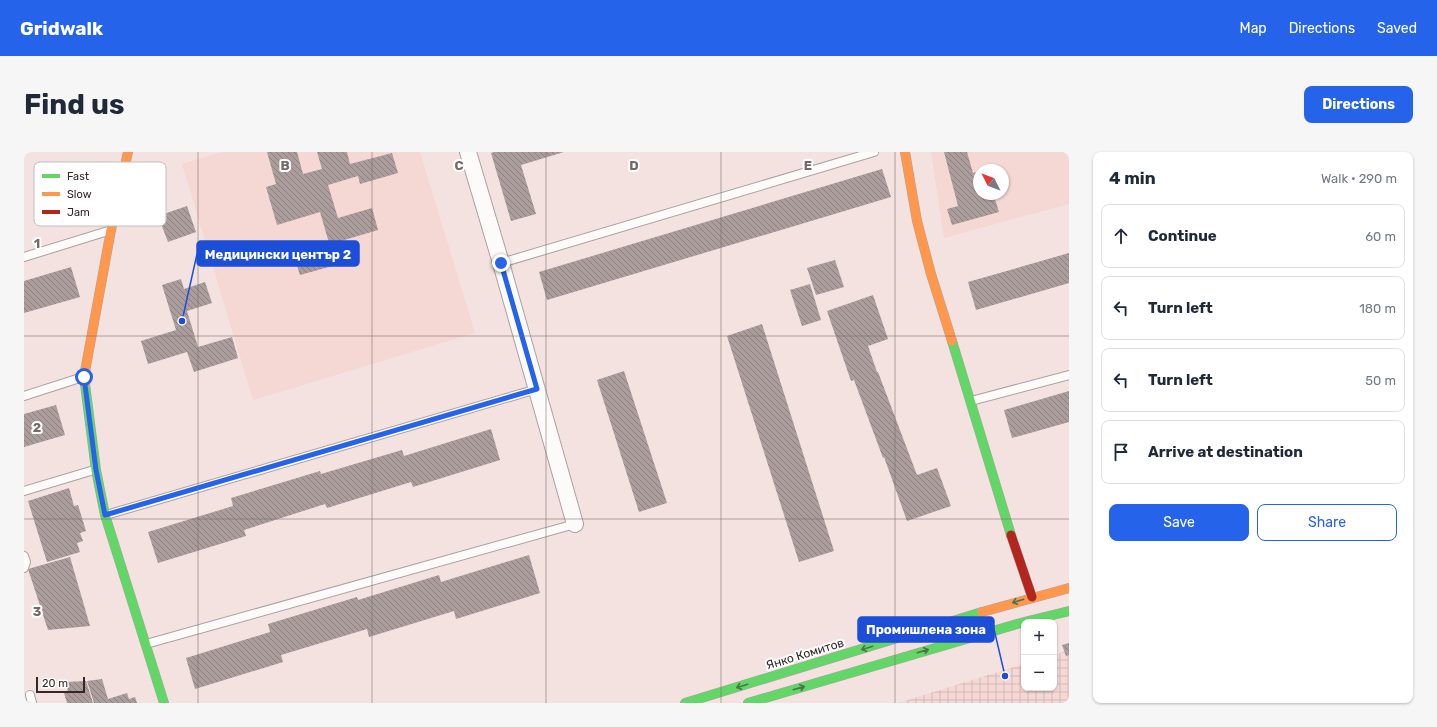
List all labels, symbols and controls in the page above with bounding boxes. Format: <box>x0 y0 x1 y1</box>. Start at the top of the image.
text: Gridwalk <box>20 17 103 40</box>
text: Map <box>1240 20 1267 37</box>
text: Directions <box>1289 20 1355 37</box>
text: Saved <box>1377 20 1417 37</box>
button: Directions <box>1304 86 1413 123</box>
text: Find us <box>24 88 124 121</box>
text: B <box>280 158 290 173</box>
text: C <box>454 158 464 173</box>
text: D <box>629 158 639 173</box>
text: E <box>804 158 812 173</box>
legend <box>34 162 166 226</box>
north arrow <box>973 164 1009 200</box>
text: 4 min <box>1109 168 1156 188</box>
text: Fast <box>67 170 90 183</box>
text: Walk · 290 m <box>1321 171 1397 186</box>
text: Slow <box>67 188 92 201</box>
text: Jam <box>67 206 90 219</box>
icon: ahead <box>1110 225 1132 247</box>
text: Continue <box>1148 227 1217 245</box>
text: 60 m <box>1365 229 1396 244</box>
text: 1 <box>34 236 40 251</box>
callout: Медицински център 2 <box>197 241 359 266</box>
text: Медицински център 2 <box>205 247 351 262</box>
route end <box>492 254 510 272</box>
icon: left <box>1110 297 1132 319</box>
text: Turn left <box>1148 299 1213 317</box>
text: 180 m <box>1359 301 1396 316</box>
route start <box>75 368 93 386</box>
icon: left <box>1110 369 1132 391</box>
text: Turn left <box>1148 371 1213 389</box>
text: 50 m <box>1365 373 1396 388</box>
text: 2 <box>33 420 41 435</box>
icon: arrive <box>1110 441 1132 463</box>
text: Arrive at destination <box>1148 443 1303 461</box>
button: Save <box>1109 504 1249 541</box>
button: Share <box>1257 504 1397 541</box>
one-way arrow <box>1012 598 1025 605</box>
text: 3 <box>33 604 42 619</box>
callout: Промишлена зона <box>858 617 994 642</box>
map controls <box>1021 619 1057 691</box>
button: + <box>1021 619 1057 655</box>
text: Промишлена зона <box>866 622 986 637</box>
street label: Янко Комитов <box>764 635 846 672</box>
one-way arrow <box>860 645 873 652</box>
one-way arrow <box>917 647 930 654</box>
button: − <box>1021 655 1057 691</box>
scale bar <box>36 675 85 694</box>
text: 20 m <box>42 677 68 690</box>
one-way arrow <box>736 683 749 690</box>
one-way arrow <box>792 684 805 691</box>

